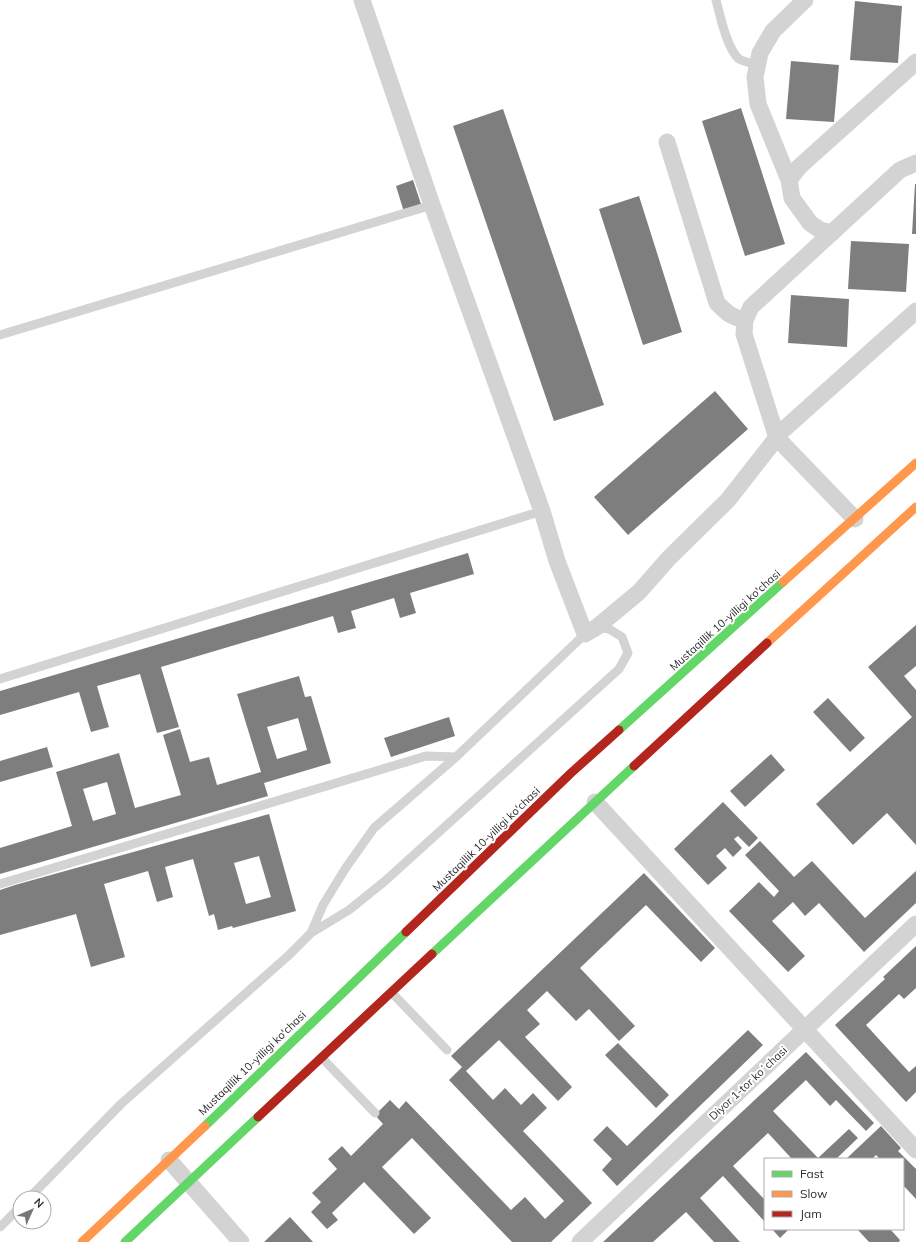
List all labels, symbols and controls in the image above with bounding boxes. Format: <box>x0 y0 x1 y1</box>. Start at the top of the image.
street label: Mustaqillik 10-yilligi ko'chasi <box>667 567 783 673</box>
street label: Mustaqillik 10-yilligi ko'chasi <box>429 784 543 894</box>
street label: Mustaqillik 10-yilligi ko'chasi <box>195 1008 309 1118</box>
street label: Diyor 1-tor koʻchasi <box>706 1043 790 1123</box>
legend <box>764 1158 904 1230</box>
text: Fast <box>800 1166 824 1181</box>
text: Slow <box>800 1186 828 1201</box>
north arrow <box>12 1190 52 1230</box>
text: N <box>31 1195 47 1211</box>
text: Jam <box>800 1206 822 1221</box>

